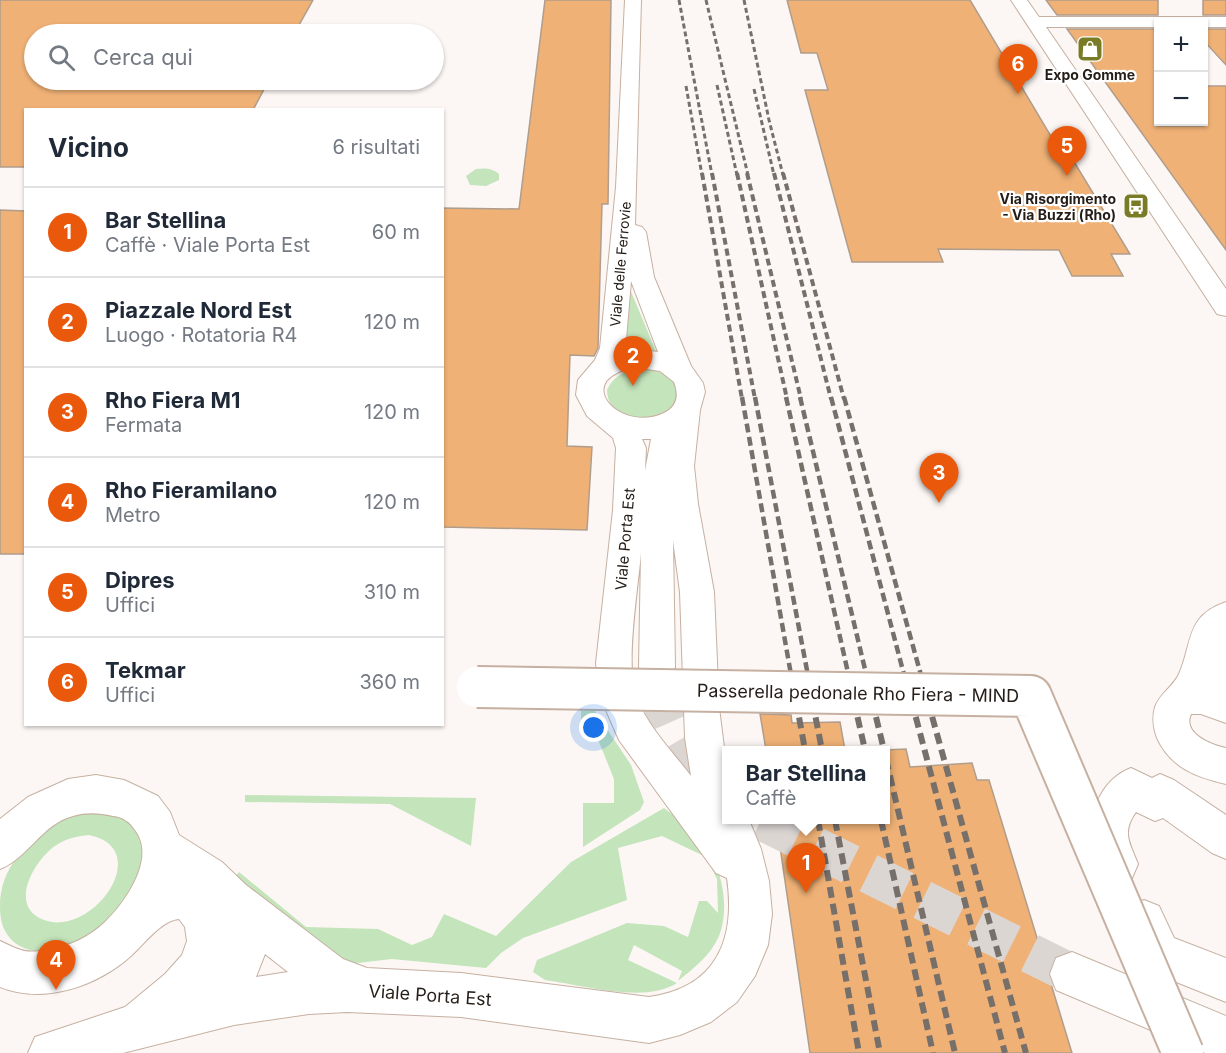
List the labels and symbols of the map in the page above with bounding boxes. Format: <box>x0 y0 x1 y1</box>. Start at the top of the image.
shop icon: Expo Gomme <box>1075 34 1105 64</box>
pin: 6 <box>998 44 1038 94</box>
place label: Expo Gomme <box>1045 66 1135 83</box>
pin: 5 <box>1048 126 1086 176</box>
place label: Via Risorgimento - Via Buzzi (Rho) <box>999 190 1116 223</box>
bus stop icon: Via Risorgimento - Via Buzzi (Rho) <box>1121 191 1151 221</box>
street label: Viale delle Ferrovie <box>606 201 634 327</box>
pin: 2 <box>614 336 652 386</box>
pin: 3 <box>920 454 958 503</box>
street label: Viale Porta Est <box>611 487 639 591</box>
street label: Passerella pedonale Rho Fiera - MIND <box>697 680 1019 706</box>
your location <box>579 713 608 742</box>
pin: 1 <box>786 844 826 893</box>
pin: 4 <box>36 940 76 990</box>
street label: Viale Porta Est <box>368 980 492 1010</box>

